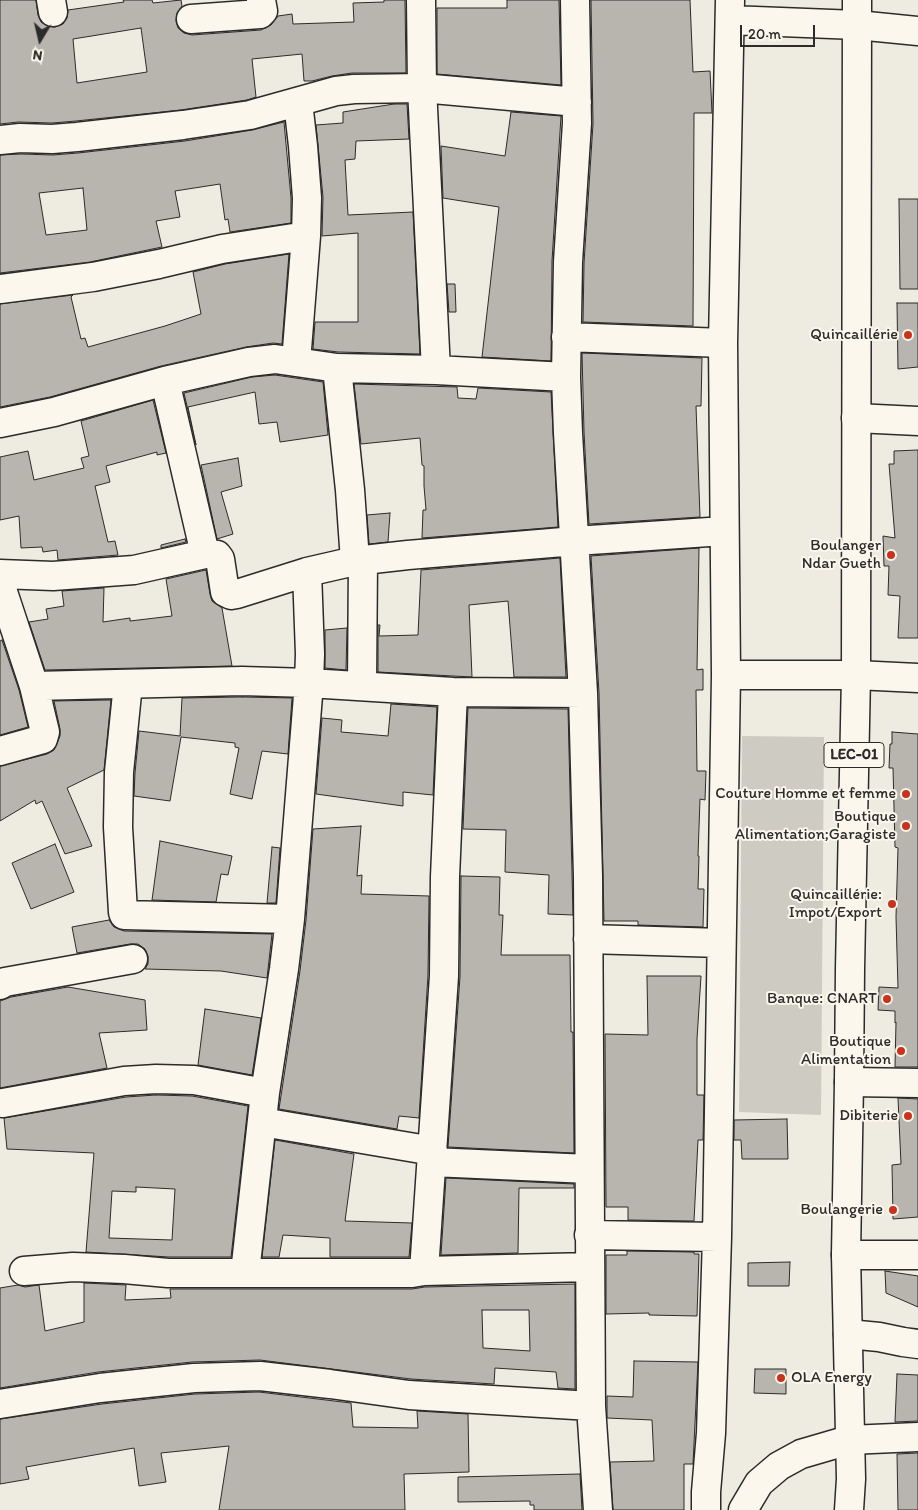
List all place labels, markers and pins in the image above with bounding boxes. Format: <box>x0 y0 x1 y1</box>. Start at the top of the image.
place label: Quincaillérie <box>810 325 898 345</box>
marker: Quincaillérie <box>902 329 914 341</box>
place label: Boulanger Ndar Gueth <box>802 536 881 574</box>
marker: Boulanger Ndar Gueth <box>885 549 897 561</box>
place label: Couture Homme et femme <box>715 784 896 804</box>
marker: Couture Homme et femme <box>900 788 912 800</box>
place label: Boutique Alimentation;Garagiste <box>735 807 896 845</box>
marker: Boutique Alimentation;Garagiste <box>900 820 912 832</box>
place label: Quincaillérie: Impot/Export <box>789 885 882 923</box>
marker: Quincaillérie: Impot/Export <box>886 898 898 910</box>
place label: Banque: CNART <box>767 989 877 1009</box>
marker: Banque: CNART <box>881 993 893 1005</box>
place label: Boutique Alimentation <box>801 1032 891 1070</box>
marker: Boutique Alimentation <box>895 1045 907 1057</box>
place label: Dibiterie <box>839 1106 898 1126</box>
marker: Dibiterie <box>902 1110 914 1122</box>
place label: Boulangerie <box>800 1200 883 1220</box>
marker: Boulangerie <box>887 1204 899 1216</box>
place label: OLA Energy <box>791 1368 872 1388</box>
marker: OLA Energy <box>775 1372 787 1384</box>

